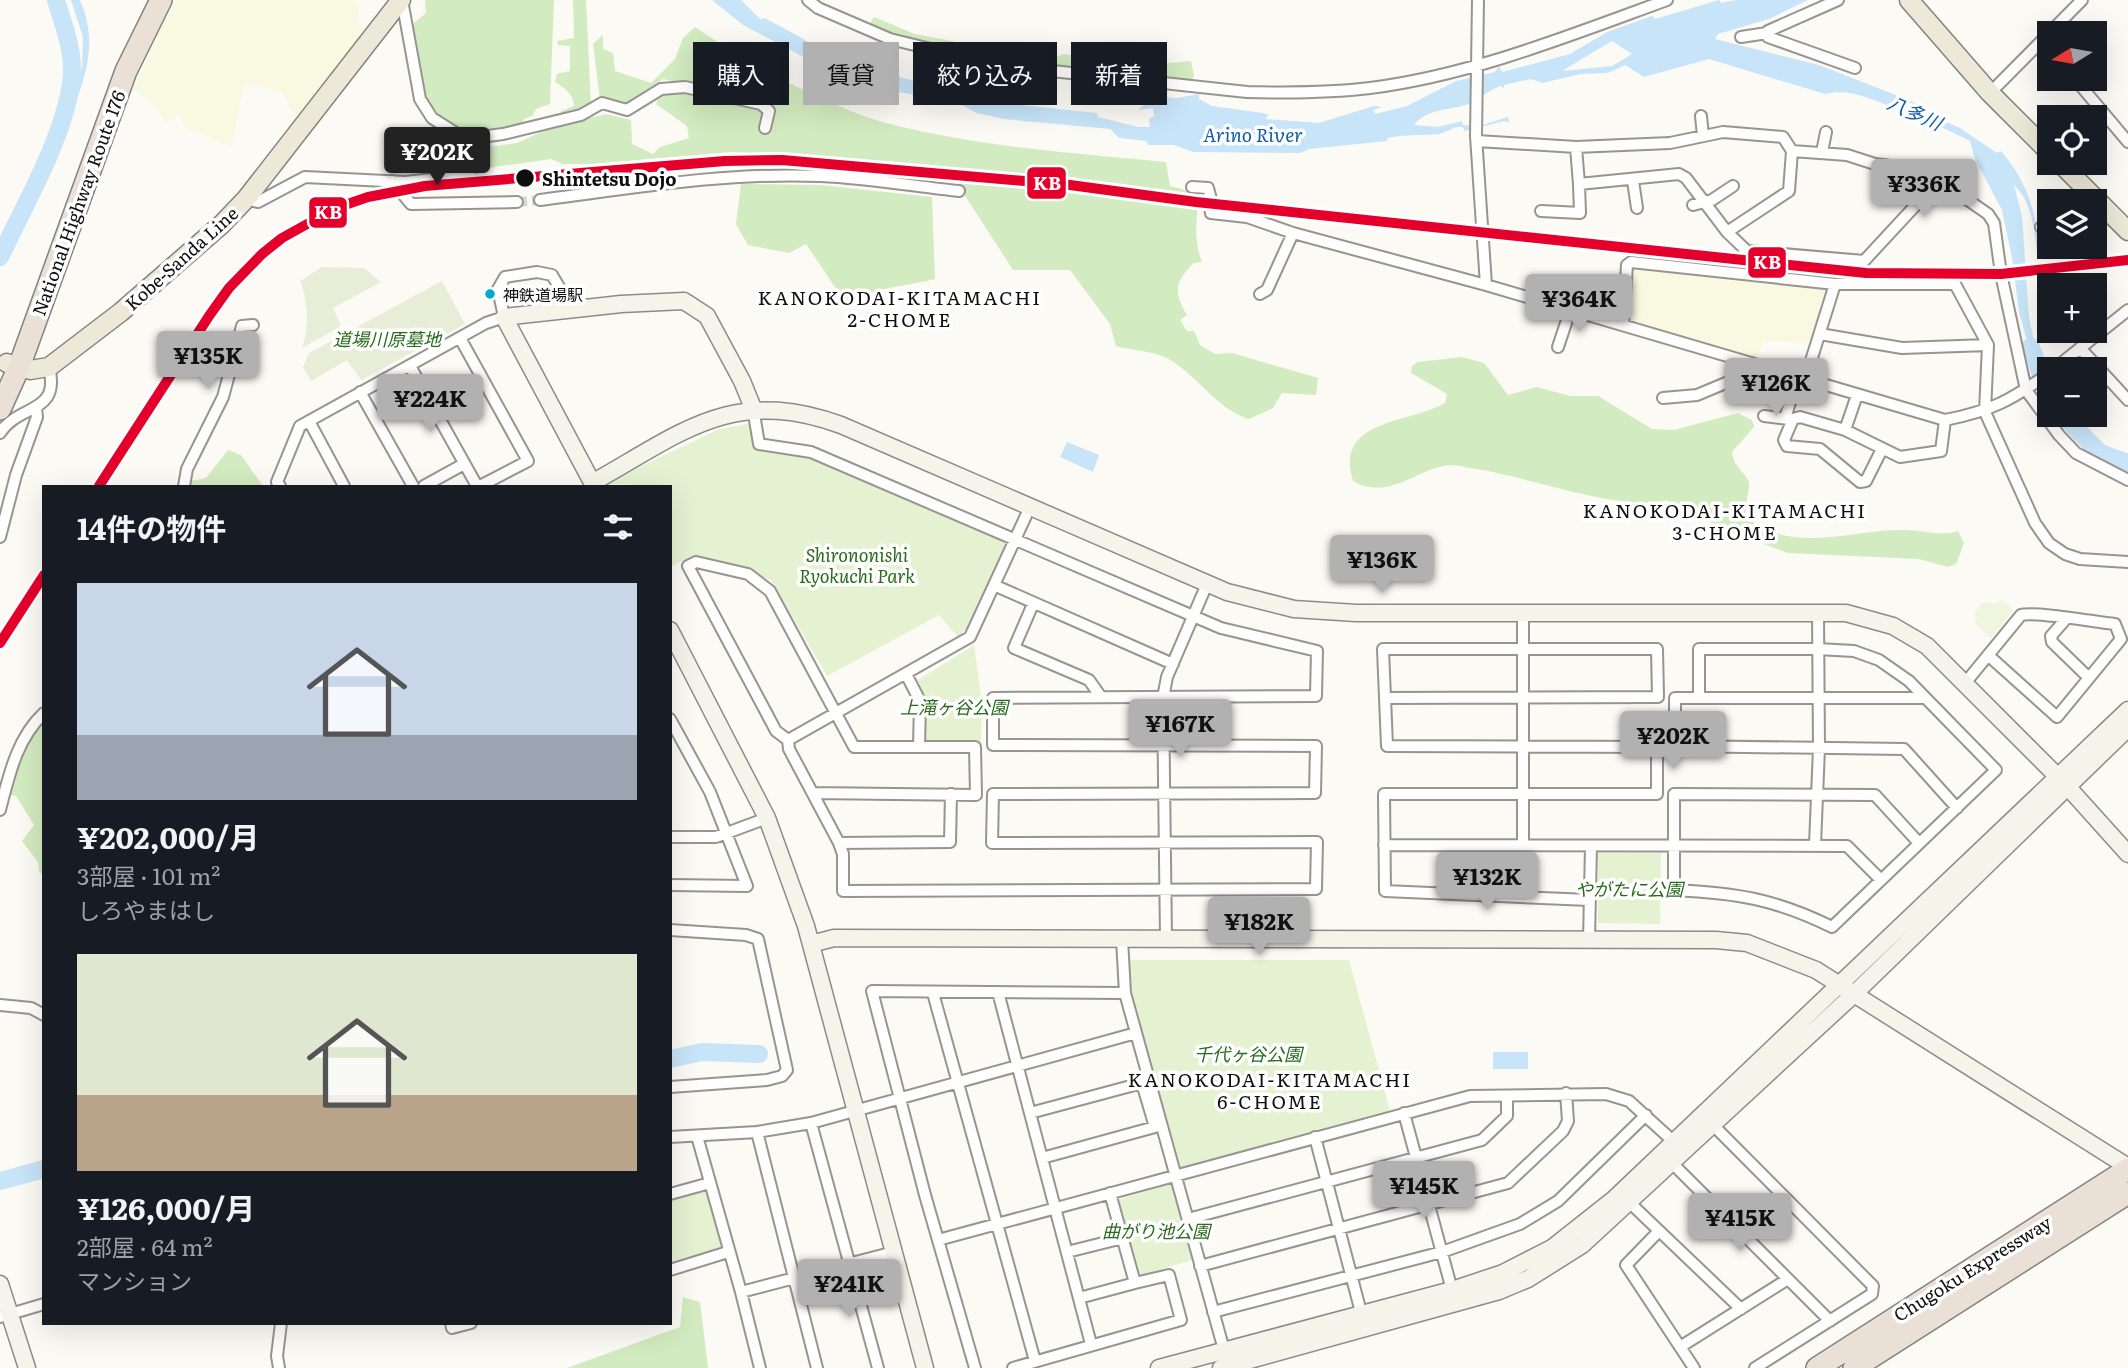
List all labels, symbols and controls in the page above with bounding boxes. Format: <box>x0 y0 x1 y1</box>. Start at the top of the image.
north arrow <box>2037 21 2107 91</box>
map controls <box>2037 21 2107 427</box>
chip: 購入 <box>693 42 789 105</box>
chip: 賃貸 <box>803 42 899 105</box>
chip: 絞り込み <box>913 42 1057 105</box>
chip: 新着 <box>1071 42 1167 105</box>
street label: National Highway Route 176 <box>25 86 131 319</box>
water label: 八多川 <box>1883 88 1949 137</box>
button: locate <box>2037 105 2107 175</box>
water label: Arino River <box>1203 120 1303 148</box>
pin: ¥202K <box>388 128 486 187</box>
text: ¥202K <box>400 133 474 167</box>
pin: ¥336K <box>1875 160 1973 219</box>
place label: Shintetsu Dojo <box>542 165 677 192</box>
text: ¥336K <box>1887 165 1961 199</box>
line badge: KB <box>1026 166 1067 200</box>
marker: Shintetsu Dojo <box>514 167 536 189</box>
text: KB <box>1033 168 1061 196</box>
button: layers <box>2037 189 2107 259</box>
line badge: KB <box>308 196 348 229</box>
text: KB <box>314 197 342 225</box>
street label: Kobe-Sanda Line <box>118 200 244 316</box>
line badge: KB <box>1747 246 1787 279</box>
text: KB <box>1753 247 1781 275</box>
button: + <box>2037 273 2107 343</box>
pin: ¥364K <box>1530 274 1628 334</box>
text: ¥364K <box>1541 280 1617 314</box>
place label: 神鉄道場駅 <box>503 282 583 306</box>
district label: KANOKODAI-KITAMACHI 2-CHOME <box>758 283 1042 333</box>
marker: 神鉄道場駅 <box>483 287 497 301</box>
park label: 道場川原墓地 <box>333 325 443 352</box>
pin: ¥135K <box>159 332 257 391</box>
text: ¥135K <box>173 337 243 371</box>
button: − <box>2037 357 2107 427</box>
pin: ¥126K <box>1727 358 1825 418</box>
text: ¥126K <box>1741 364 1811 398</box>
pin: ¥224K <box>381 374 479 434</box>
text: ¥224K <box>393 380 467 414</box>
district label: KANOKODAI-KITAMACHI 3-CHOME <box>1583 496 1867 546</box>
text: 14件の物件 <box>77 505 226 549</box>
icon: filters <box>599 508 637 546</box>
pin: ¥136K <box>1333 536 1431 595</box>
park label: Shirononishi Ryokuchi Park <box>799 541 915 589</box>
text: ¥136K <box>1347 541 1417 575</box>
icon: home <box>294 629 420 755</box>
park label: 上滝ヶ谷公園 <box>900 693 1011 720</box>
pin: ¥167K <box>1131 700 1229 759</box>
text: ¥167K <box>1145 705 1215 739</box>
pin: ¥202K <box>1624 712 1722 771</box>
text: ¥202K <box>1636 717 1710 751</box>
text: ¥202,000/月 <box>77 814 260 858</box>
pin: ¥132K <box>1438 852 1536 912</box>
text: 3部屋 · 101 m² <box>77 858 220 892</box>
text: ¥132K <box>1452 858 1522 892</box>
park label: やがたに公園 <box>1575 875 1686 902</box>
text: しろやまはし <box>77 892 215 926</box>
pin: ¥182K <box>1210 898 1308 957</box>
text: ¥182K <box>1224 903 1294 937</box>
icon: home <box>294 1000 420 1126</box>
park label: 千代ヶ谷公園 <box>1194 1040 1305 1067</box>
district label: KANOKODAI-KITAMACHI 6-CHOME <box>1128 1065 1412 1115</box>
pin: ¥145K <box>1375 1162 1473 1221</box>
text: ¥145K <box>1389 1167 1459 1201</box>
text: ¥126,000/月 <box>77 1185 255 1229</box>
pin: ¥415K <box>1691 1194 1789 1253</box>
text: ¥415K <box>1704 1199 1776 1233</box>
street label: Chugoku Expressway <box>1888 1208 2057 1328</box>
park label: 曲がり池公園 <box>1102 1217 1213 1244</box>
text: 2部屋 · 64 m² <box>77 1229 213 1263</box>
pin: ¥241K <box>800 1260 898 1319</box>
text: マンション <box>77 1263 192 1297</box>
text: ¥241K <box>814 1265 884 1299</box>

